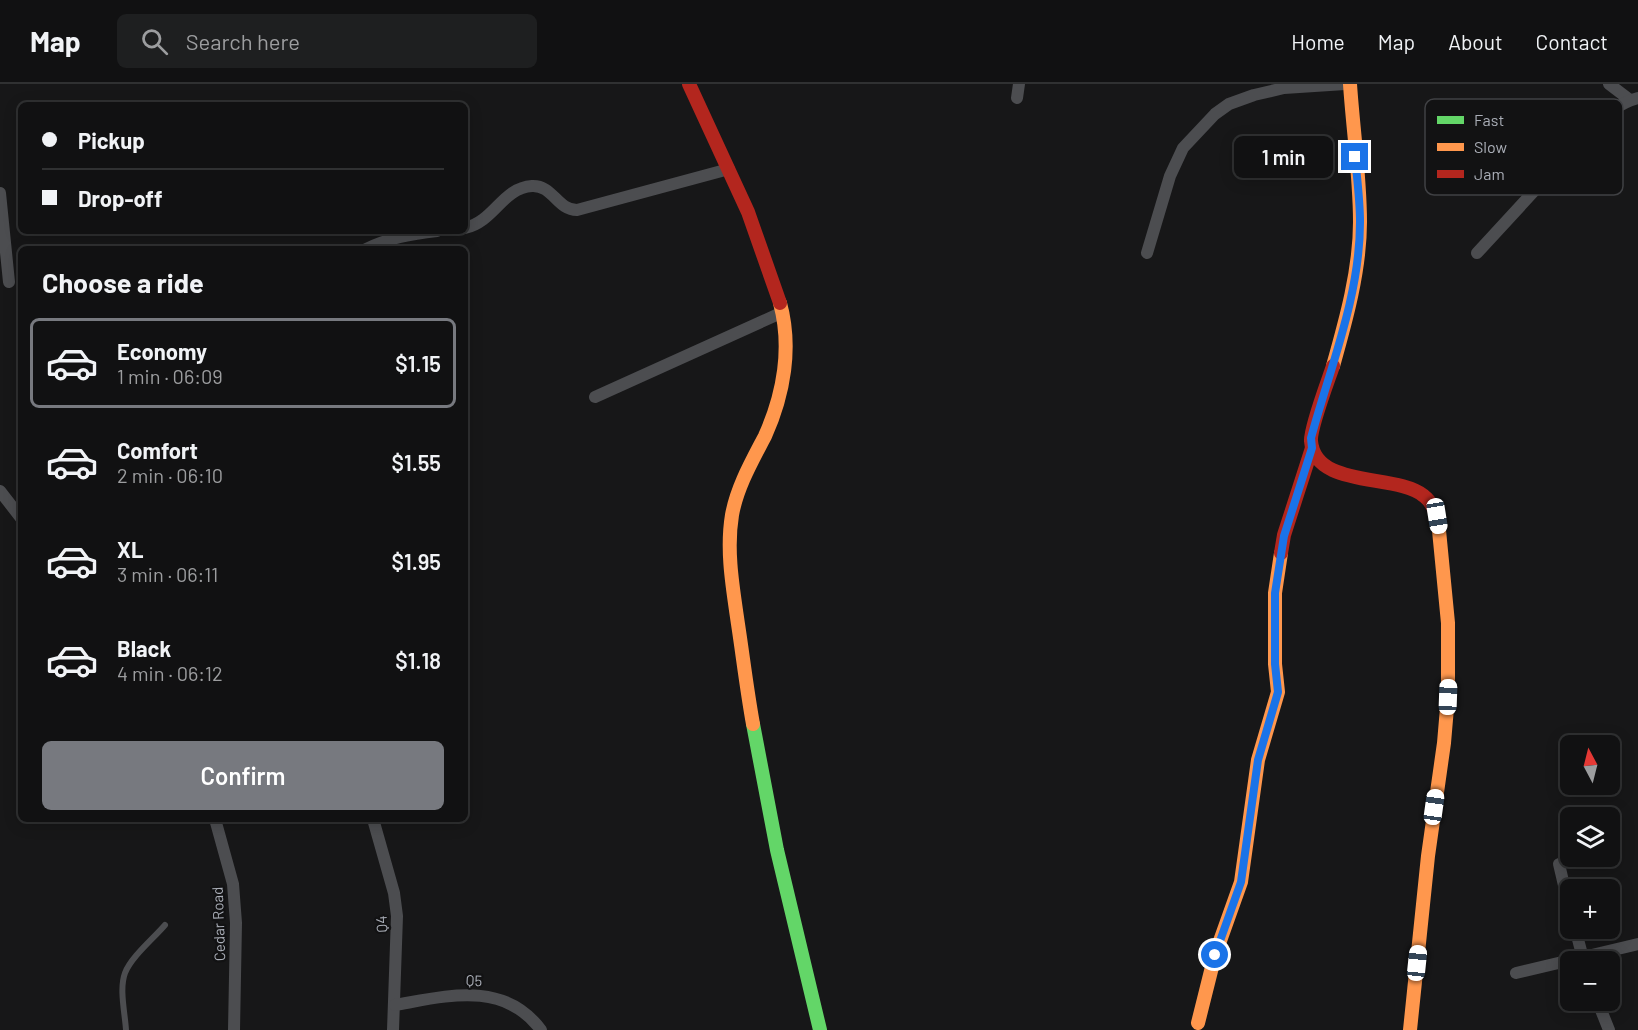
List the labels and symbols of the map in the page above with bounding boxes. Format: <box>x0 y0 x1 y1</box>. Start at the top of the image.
legend <box>1425 99 1623 195</box>
text: Fast <box>1474 110 1504 129</box>
callout: 1 min <box>1235 136 1334 178</box>
text: Slow <box>1474 137 1507 156</box>
route end <box>1341 143 1368 170</box>
text: Jam <box>1474 164 1505 183</box>
car <box>1425 497 1449 535</box>
car <box>1438 679 1458 715</box>
north arrow <box>1560 735 1620 795</box>
car <box>1423 788 1445 826</box>
street label: Cedar Road <box>208 886 228 962</box>
street label: Q4 <box>372 915 390 933</box>
route start <box>1201 941 1228 968</box>
car <box>1406 944 1428 982</box>
street label: Q5 <box>465 971 483 989</box>

